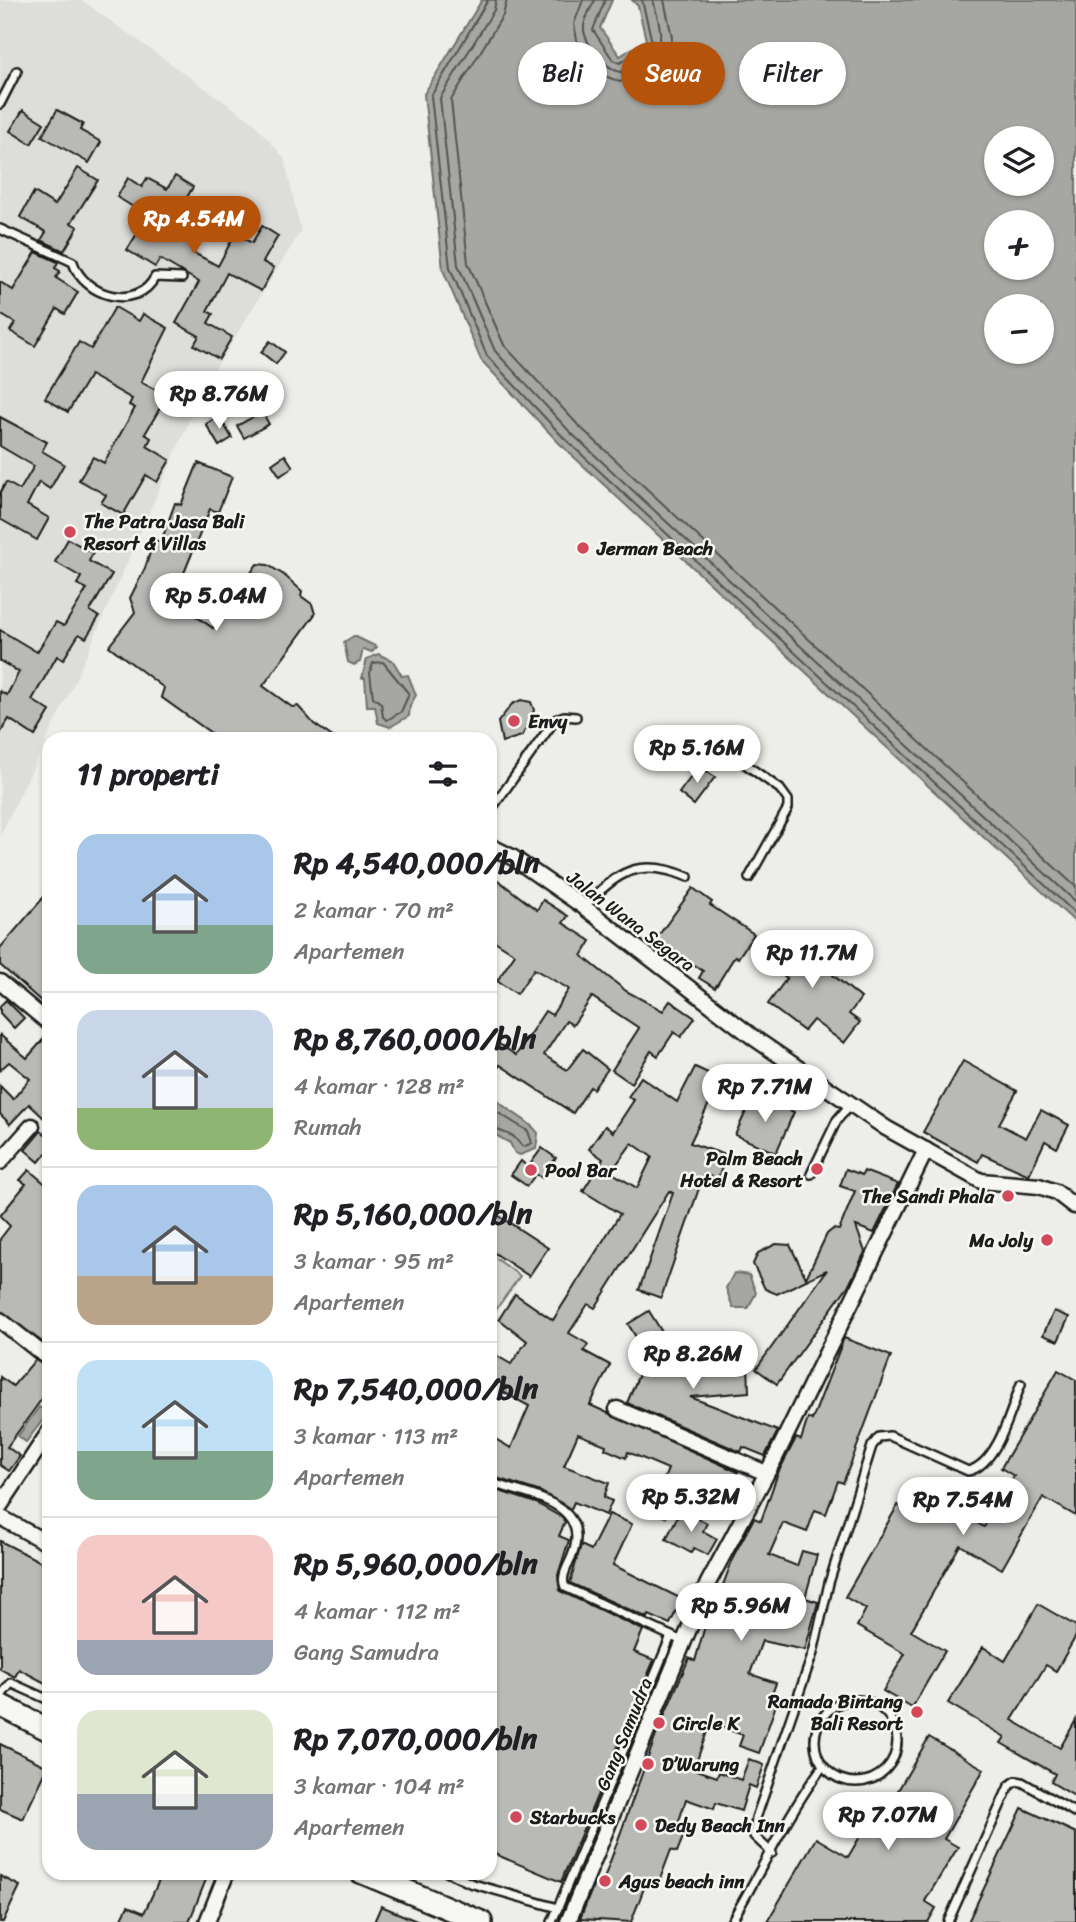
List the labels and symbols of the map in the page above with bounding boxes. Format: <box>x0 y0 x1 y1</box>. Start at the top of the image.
pin: Rp 4.54M <box>122 196 266 256</box>
pin: Rp 8.76M <box>147 372 291 431</box>
place label: The Patra Jasa Bali Resort & Villas <box>83 505 246 560</box>
marker: The Patra Jasa Bali Resort & Villas <box>62 524 78 540</box>
place label: Jerman Beach <box>596 532 713 565</box>
marker: Jerman Beach <box>575 540 591 556</box>
pin: Rp 5.04M <box>144 574 288 633</box>
place label: Envy <box>528 705 569 738</box>
marker: Envy <box>506 713 522 729</box>
pin: Rp 5.16M <box>625 726 769 785</box>
street label: Jalan Wana Segara <box>559 861 703 981</box>
pin: Rp 11.7M <box>740 930 884 990</box>
pin: Rp 7.71M <box>693 1064 837 1124</box>
place label: Palm Beach Hotel & Resort <box>679 1142 804 1197</box>
place label: Pool Bar <box>545 1154 618 1187</box>
marker: Palm Beach Hotel & Resort <box>809 1161 825 1177</box>
marker: Pool Bar <box>523 1162 539 1178</box>
place label: The Sandi Phala <box>862 1180 994 1213</box>
marker: The Sandi Phala <box>1000 1188 1016 1204</box>
place label: Ma Joly <box>968 1224 1034 1257</box>
marker: Ma Joly <box>1039 1232 1055 1248</box>
pin: Rp 8.26M <box>621 1332 765 1391</box>
pin: Rp 5.32M <box>619 1474 763 1534</box>
pin: Rp 7.54M <box>891 1478 1035 1537</box>
pin: Rp 5.96M <box>669 1584 813 1643</box>
street label: Gang Samudra <box>586 1672 662 1796</box>
place label: Ramada Bintang Bali Resort <box>767 1685 904 1740</box>
marker: Ramada Bintang Bali Resort <box>909 1704 925 1720</box>
place label: Circle K <box>672 1707 740 1740</box>
marker: Circle K <box>651 1715 667 1731</box>
place label: D’Warung <box>662 1748 740 1781</box>
marker: D’Warung <box>640 1756 656 1772</box>
pin: Rp 7.07M <box>816 1792 960 1852</box>
place label: Starbucks <box>529 1801 616 1834</box>
marker: Starbucks <box>508 1809 524 1825</box>
place label: Dedy Beach Inn <box>655 1809 786 1842</box>
marker: Dedy Beach Inn <box>633 1817 649 1833</box>
place label: Agus beach inn <box>618 1865 745 1898</box>
marker: Agus beach inn <box>597 1873 613 1889</box>

